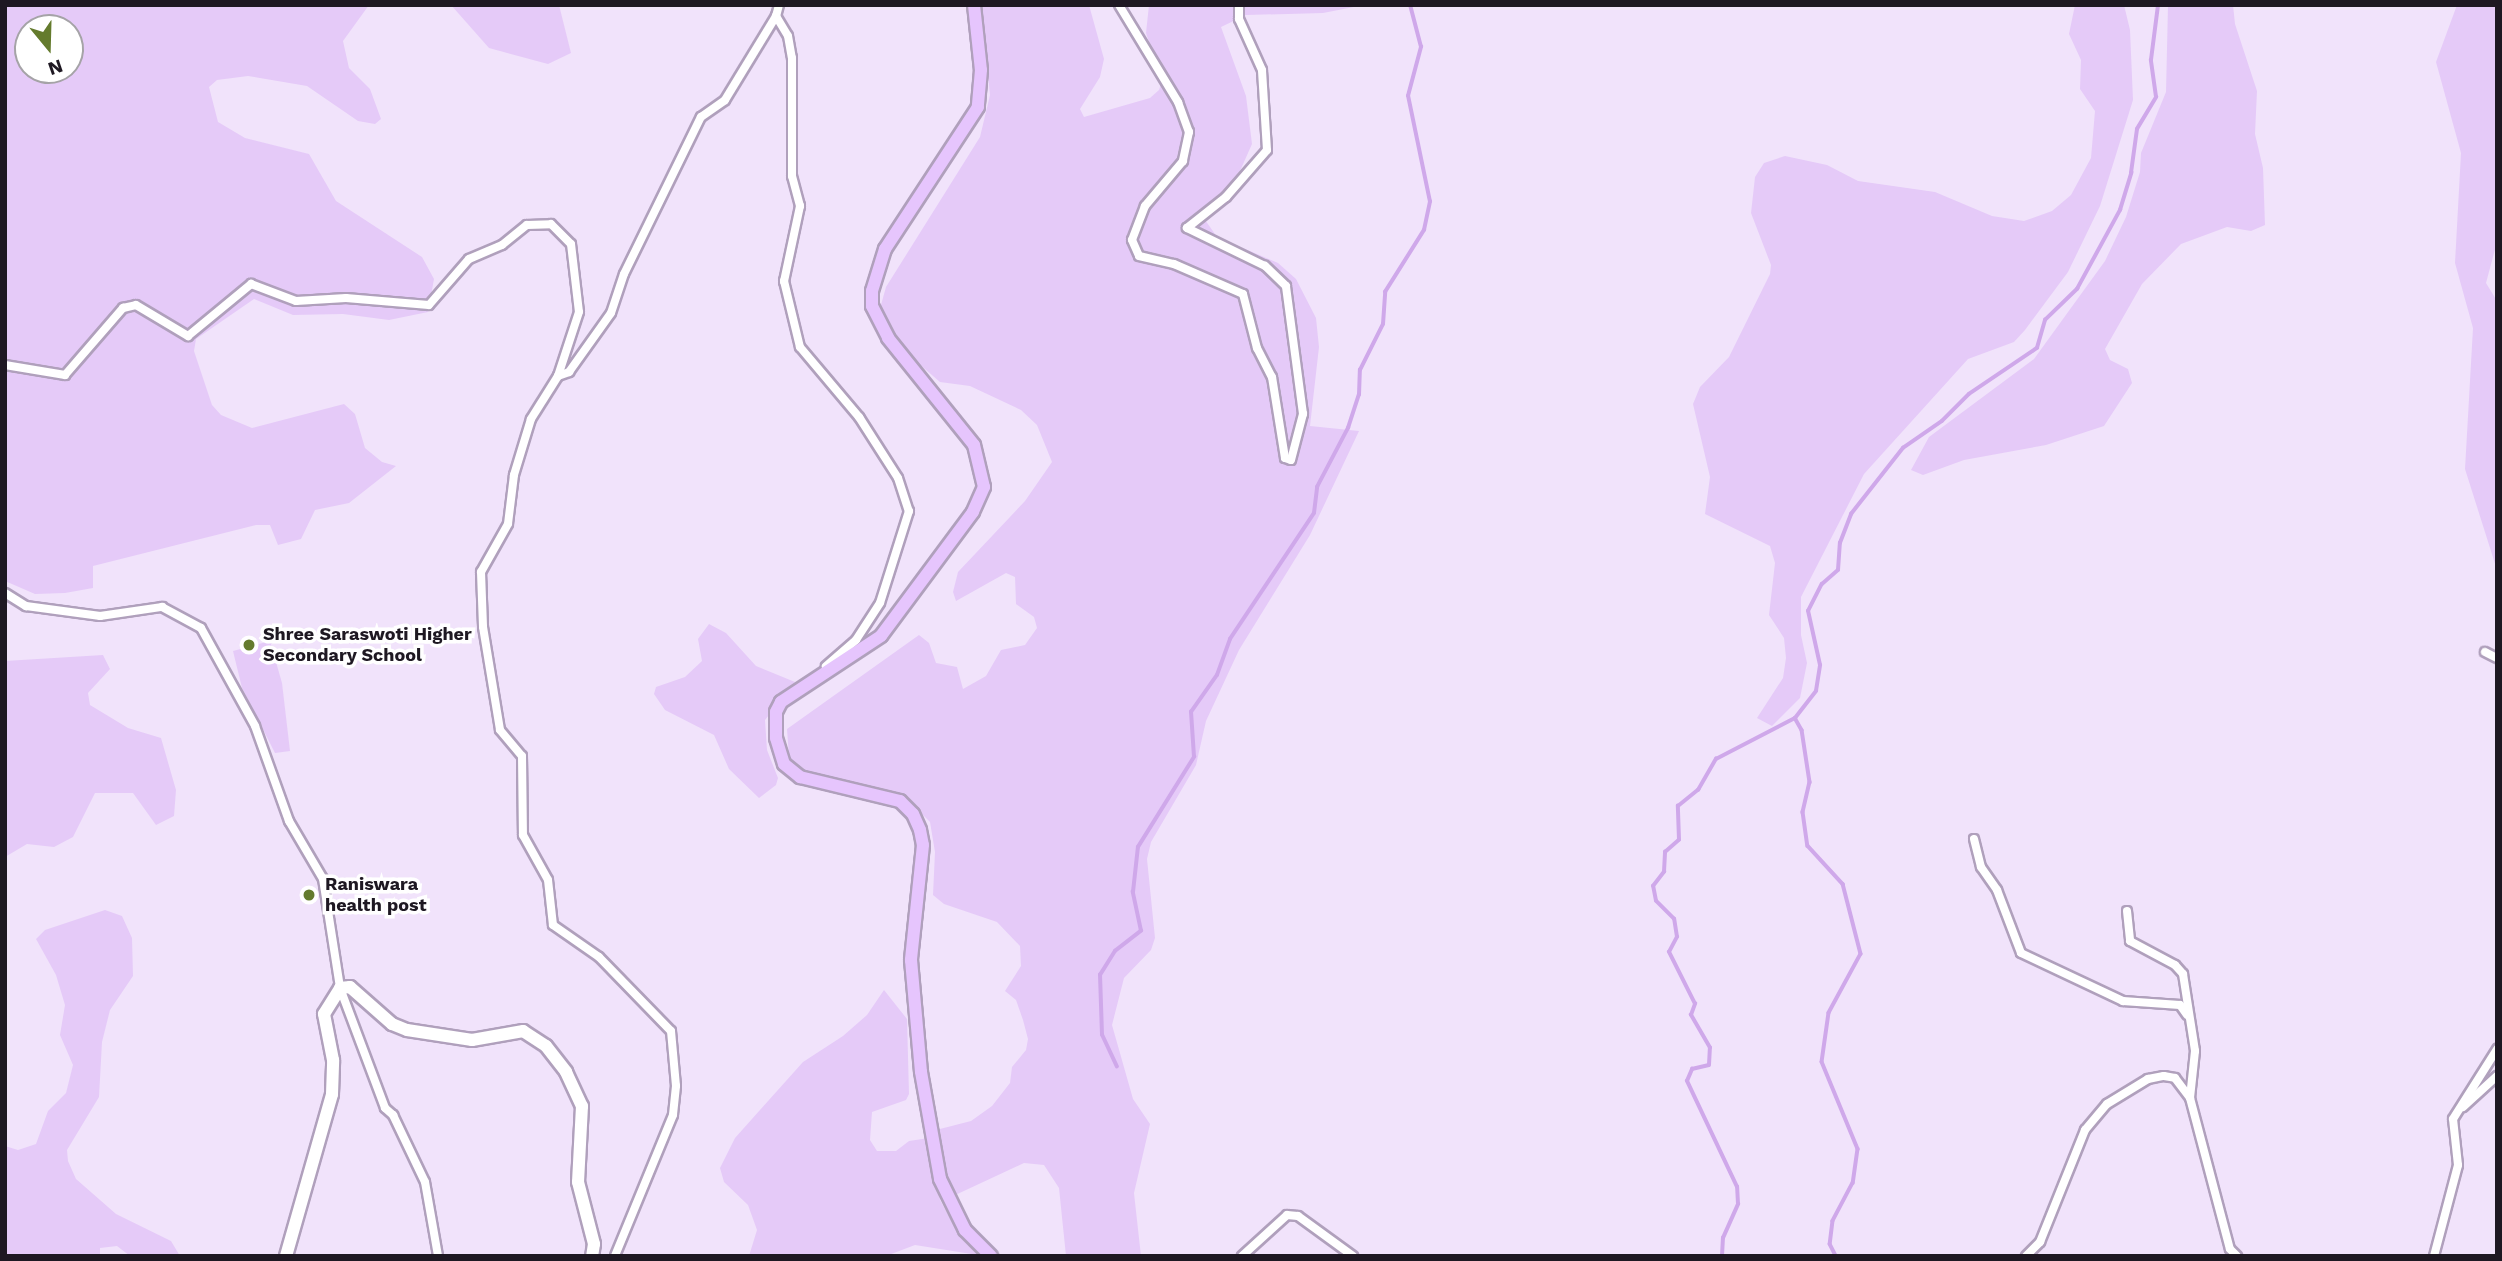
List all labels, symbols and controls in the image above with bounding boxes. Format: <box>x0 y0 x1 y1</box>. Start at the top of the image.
north arrow <box>14 14 84 84</box>
text: N <box>45 54 66 81</box>
place label: Shree Saraswoti Higher Secondary School <box>263 624 472 666</box>
marker: Shree Saraswoti Higher Secondary School <box>241 637 257 653</box>
place label: Raniswara health post <box>325 874 427 917</box>
marker: Raniswara health post <box>299 885 319 905</box>

